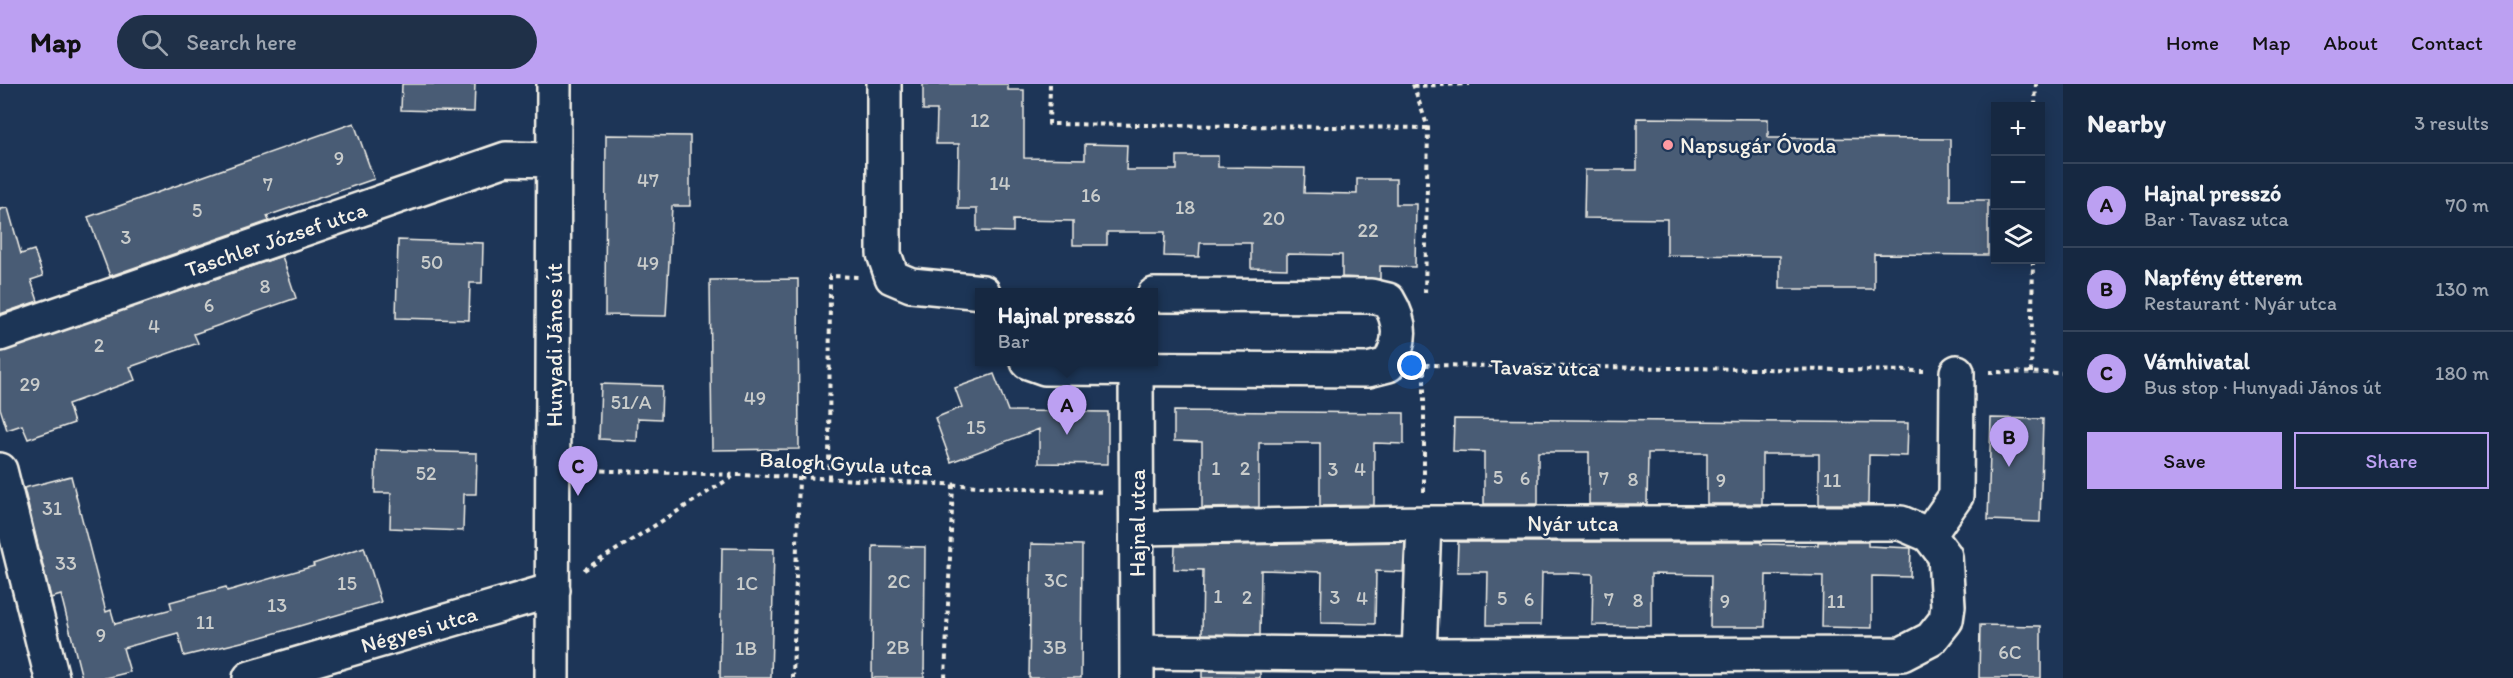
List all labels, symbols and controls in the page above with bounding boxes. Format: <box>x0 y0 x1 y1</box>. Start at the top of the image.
search box <box>117 15 537 69</box>
text: Map <box>30 25 81 59</box>
icon: search <box>138 26 171 59</box>
text: Search here <box>186 29 297 56</box>
text: Home <box>2166 30 2219 55</box>
text: Map <box>2252 30 2291 55</box>
text: About <box>2324 30 2378 55</box>
text: Contact <box>2411 30 2483 55</box>
map controls <box>1991 102 2045 264</box>
button: + <box>1991 102 2045 156</box>
text: Nearby <box>2087 107 2166 139</box>
house number: 12 <box>970 108 990 132</box>
text: 3 results <box>2414 111 2489 135</box>
place label: Napsugár Óvoda <box>1680 132 1837 159</box>
marker: Napsugár Óvoda <box>1661 138 1675 152</box>
house number: 9 <box>334 146 344 170</box>
button: − <box>1991 156 2045 210</box>
house number: 47 <box>637 168 659 192</box>
house number: 14 <box>989 171 1011 195</box>
house number: 7 <box>263 172 273 196</box>
text: Hajnal presszó <box>2144 180 2281 207</box>
house number: 16 <box>1081 183 1101 207</box>
text: A <box>2100 193 2113 217</box>
text: 70 m <box>2445 193 2489 217</box>
house number: 18 <box>1175 195 1195 219</box>
street label: Taschler József utca <box>182 196 371 283</box>
house number: 5 <box>192 198 202 222</box>
house number: 20 <box>1263 206 1285 230</box>
text: Bar · Tavasz utca <box>2144 207 2289 231</box>
button: layers <box>1991 210 2045 264</box>
house number: 22 <box>1357 218 1379 242</box>
house number: 3 <box>121 225 132 249</box>
house number: 50 <box>421 250 443 274</box>
house number: 49 <box>637 251 659 275</box>
street label: Hunyadi János út <box>541 263 568 427</box>
text: Napfény étterem <box>2144 264 2302 291</box>
house number: 8 <box>260 274 271 298</box>
text: B <box>2100 277 2113 301</box>
text: 130 m <box>2435 277 2489 301</box>
popup <box>975 288 1158 366</box>
text: Restaurant · Nyár utca <box>2144 291 2337 315</box>
house number: 6 <box>204 293 214 317</box>
text: Hajnal presszó <box>998 302 1135 329</box>
house number: 4 <box>148 314 160 338</box>
text: Bar <box>998 329 1029 353</box>
house number: 2 <box>94 333 105 357</box>
text: Vámhivatal <box>2144 348 2250 375</box>
your location <box>1397 351 1426 380</box>
street label: Tavasz utca <box>1490 353 1600 382</box>
text: C <box>2100 361 2113 385</box>
text: 180 m <box>2435 361 2489 385</box>
house number: 29 <box>20 372 40 396</box>
text: Bus stop · Hunyadi János út <box>2144 375 2381 399</box>
house number: 49 <box>744 386 766 410</box>
pin: A <box>1048 386 1086 435</box>
house number: 51/A <box>611 390 652 414</box>
house number: 15 <box>966 415 986 439</box>
pin: B <box>1990 418 2028 467</box>
button: Save <box>2087 432 2282 489</box>
button: Share <box>2294 432 2489 489</box>
street label: Balogh Gyula utca <box>759 445 934 482</box>
pin: C <box>558 446 598 496</box>
house number: 1 <box>1211 456 1221 480</box>
house number: 2 <box>1240 456 1251 480</box>
house number: 3 <box>1328 457 1339 481</box>
house number: 4 <box>1354 457 1366 481</box>
house number: 52 <box>415 461 437 485</box>
house number: 5 <box>1493 465 1503 489</box>
house number: 6 <box>1520 466 1530 490</box>
house number: 7 <box>1599 466 1609 490</box>
house number: 8 <box>1628 467 1639 491</box>
house number: 9 <box>1716 468 1726 492</box>
house number: 11 <box>1823 468 1841 492</box>
street label: Hajnal utca <box>1124 469 1151 577</box>
house number: 31 <box>42 496 62 520</box>
street label: Nyár utca <box>1527 510 1619 537</box>
house number: 33 <box>55 551 77 575</box>
house number: 3C <box>1044 568 1068 592</box>
house number: 2C <box>887 569 911 593</box>
house number: 15 <box>337 571 357 595</box>
house number: 1C <box>736 571 758 595</box>
house number: 1 <box>1213 584 1223 608</box>
house number: 2 <box>1242 585 1253 609</box>
house number: 3 <box>1330 585 1341 609</box>
house number: 4 <box>1356 586 1368 610</box>
house number: 5 <box>1497 586 1507 610</box>
house number: 6 <box>1524 587 1534 611</box>
house number: 7 <box>1604 587 1614 611</box>
house number: 8 <box>1633 588 1644 612</box>
house number: 9 <box>1720 589 1730 613</box>
house number: 11 <box>1827 589 1845 613</box>
house number: 13 <box>267 593 287 617</box>
street label: Négyesi utca <box>358 600 481 659</box>
house number: 11 <box>196 610 214 634</box>
house number: 9 <box>96 623 106 647</box>
house number: 2B <box>886 635 910 659</box>
house number: 3B <box>1043 635 1067 659</box>
house number: 1B <box>735 636 757 660</box>
house number: 6C <box>1998 640 2022 664</box>

